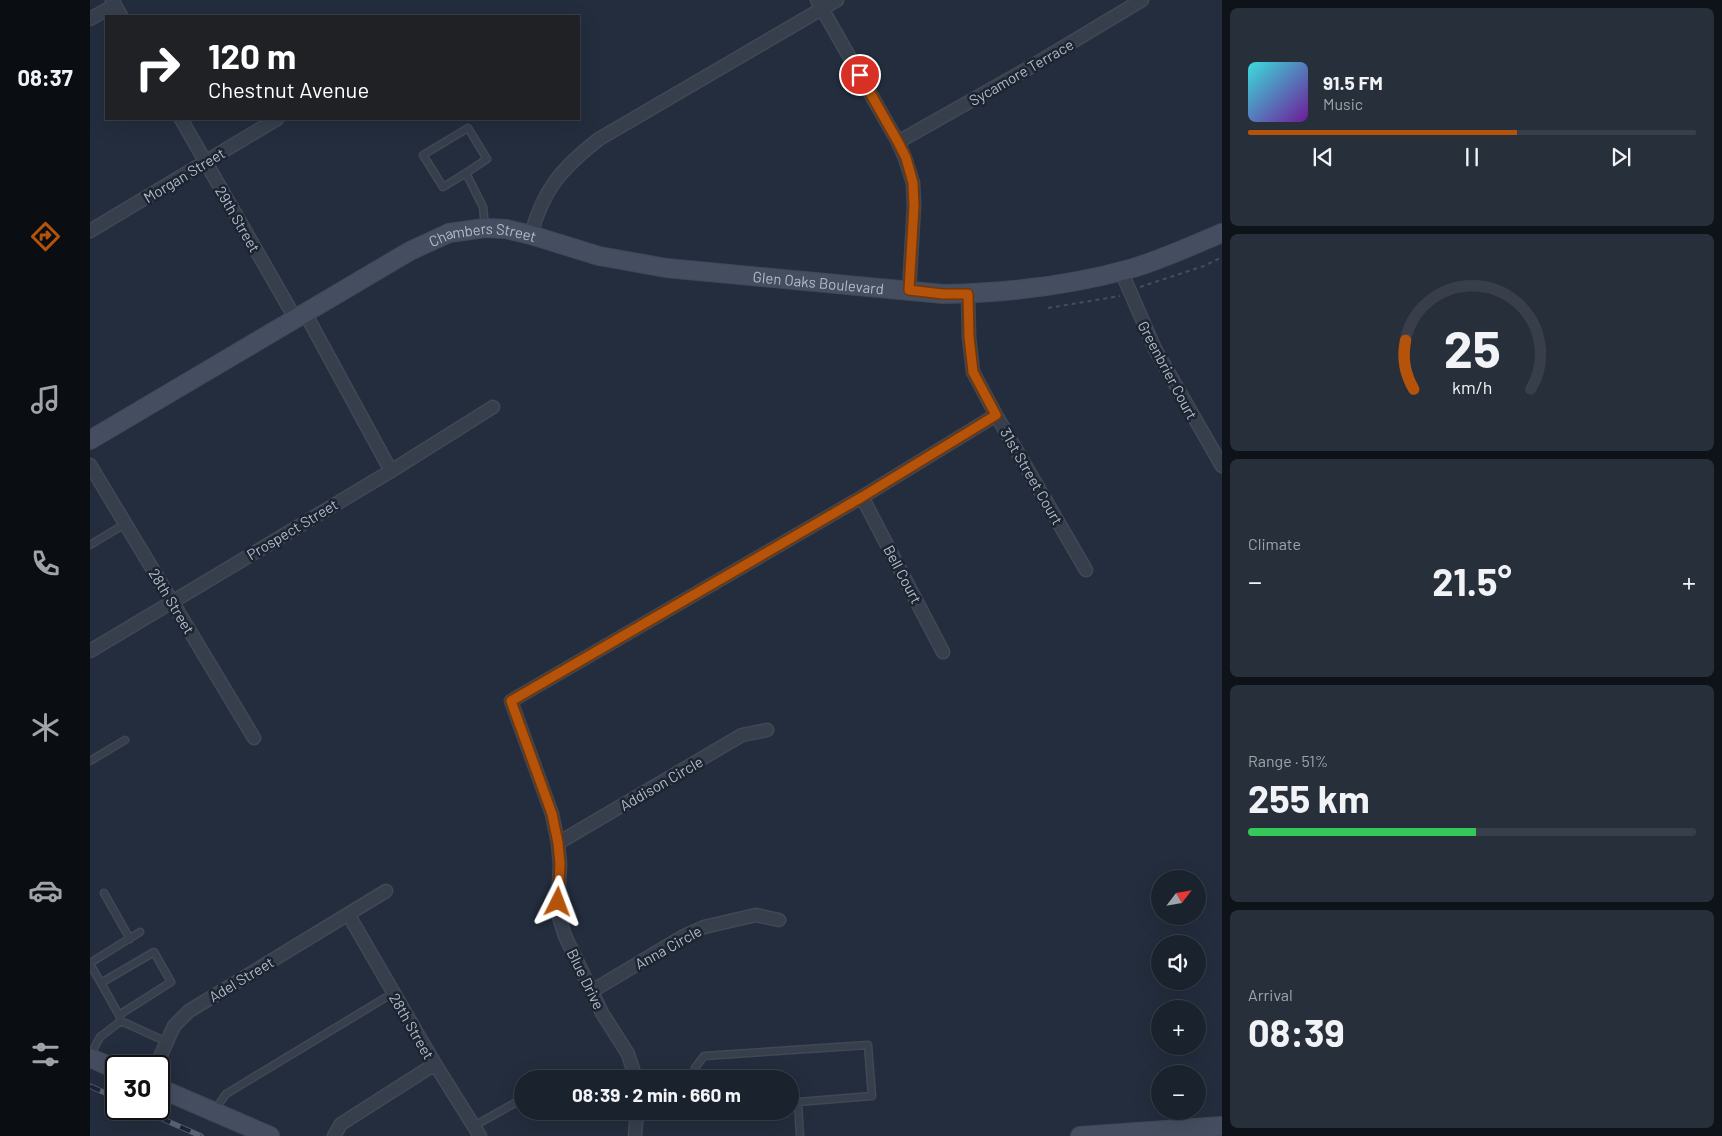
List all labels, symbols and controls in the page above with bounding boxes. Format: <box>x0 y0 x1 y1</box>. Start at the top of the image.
text: 120 m <box>208 34 296 76</box>
icon: right <box>125 35 190 100</box>
street label: Sycamore Terrace <box>966 35 1076 109</box>
pin <box>839 54 881 96</box>
icon: arrive <box>846 61 874 89</box>
text: 08:37 <box>17 64 73 90</box>
text: 91.5 FM <box>1323 71 1383 94</box>
text: Chestnut Avenue <box>208 76 369 102</box>
text: Music <box>1323 94 1363 113</box>
icon: previous <box>1309 143 1337 171</box>
icon: pause <box>1458 143 1486 171</box>
icon: next <box>1607 143 1635 171</box>
street label: Morgan Street <box>140 144 228 206</box>
street label: 29th Street <box>212 183 264 255</box>
icon: directions <box>28 219 63 254</box>
street label: Chambers Street <box>426 219 539 250</box>
street label: Glen Oaks Boulevard <box>752 267 885 297</box>
text: 25 <box>1443 316 1501 378</box>
street label: Greenbrier Court <box>1134 318 1202 422</box>
text: km/h <box>1452 376 1492 398</box>
icon: music <box>28 382 63 417</box>
street label: 31st Street Court <box>997 424 1067 528</box>
street label: Prospect Street <box>243 495 341 563</box>
text: Climate <box>1248 534 1301 553</box>
street label: Bell Court <box>880 542 926 606</box>
icon: phone <box>28 546 63 581</box>
text: 21.5° <box>1432 558 1512 604</box>
text: − <box>1248 564 1262 598</box>
text: + <box>1682 564 1696 598</box>
street label: 28th Street <box>145 565 199 637</box>
icon: climate <box>28 710 63 745</box>
text: Range · 51% <box>1248 751 1328 770</box>
street label: Addison Circle <box>616 752 706 814</box>
text: 255 km <box>1248 775 1370 821</box>
north arrow <box>1151 870 1206 925</box>
map controls <box>1151 870 1206 1120</box>
icon: car <box>28 873 63 908</box>
position arrow <box>531 875 583 927</box>
street label: Anna Circle <box>631 921 705 973</box>
button: sound <box>1151 935 1206 990</box>
street label: Blue Drive <box>564 946 608 1012</box>
street label: Adel Street <box>205 953 277 1005</box>
text: Arrival <box>1248 985 1293 1004</box>
street label: 28th Street <box>386 990 438 1062</box>
button: + <box>1151 1000 1206 1055</box>
text: 08:39 <box>1248 1009 1345 1055</box>
icon: filters <box>28 1037 63 1072</box>
speed limit sign: 30 <box>105 1055 170 1120</box>
button: − <box>1151 1065 1206 1120</box>
text: 08:39 · 2 min · 660 m <box>572 1083 741 1106</box>

